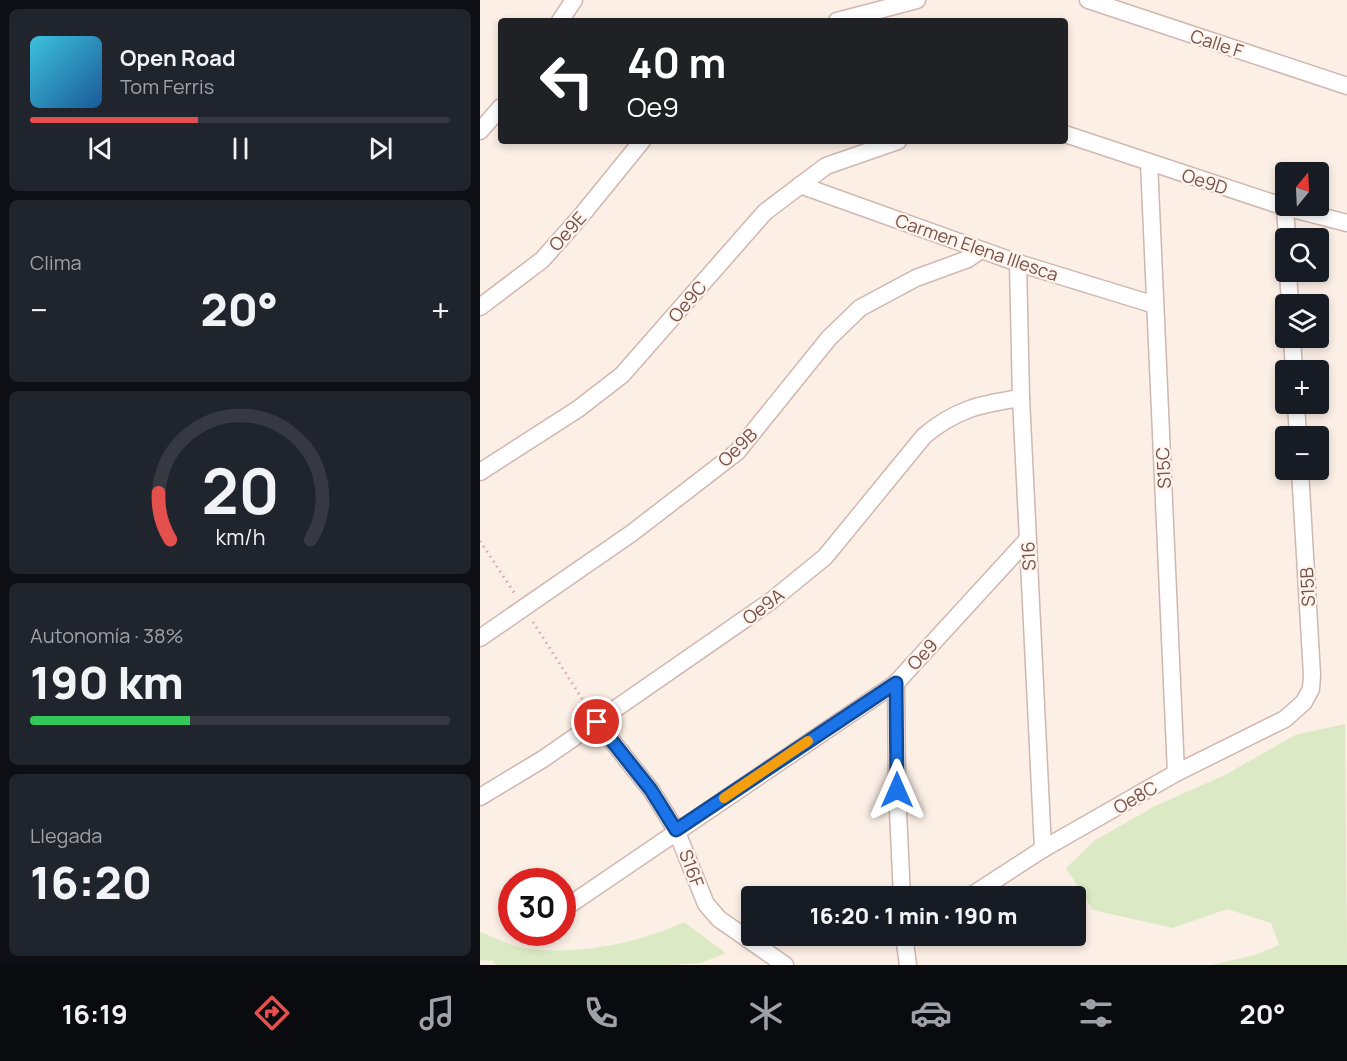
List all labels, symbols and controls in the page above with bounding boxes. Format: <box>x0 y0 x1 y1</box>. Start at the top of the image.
street label: Calle F <box>1187 23 1247 63</box>
text: 40 m <box>627 33 726 91</box>
icon: left <box>528 42 606 120</box>
text: Open Road <box>120 43 235 73</box>
text: Tom Ferris <box>120 73 214 100</box>
text: Oe9 <box>627 88 679 125</box>
icon: previous <box>84 132 117 165</box>
icon: pause <box>224 132 257 165</box>
icon: next <box>364 132 397 165</box>
street label: Oe9D <box>1179 162 1231 200</box>
north arrow <box>1275 162 1329 216</box>
map controls <box>1275 162 1329 480</box>
street label: Oe9E <box>543 206 591 256</box>
street label: Carmen Elena Illesca <box>892 208 1062 286</box>
button: search <box>1275 228 1329 282</box>
text: Clima <box>30 249 82 276</box>
street label: Oe9C <box>663 275 712 327</box>
text: 20° <box>201 278 278 340</box>
text: − <box>30 287 48 332</box>
text: + <box>431 287 450 332</box>
button: layers <box>1275 294 1329 348</box>
button: + <box>1275 360 1329 414</box>
street label: Oe9B <box>712 422 762 472</box>
button: − <box>1275 426 1329 480</box>
text: 20 <box>201 447 279 533</box>
street label: S15C <box>1150 447 1176 489</box>
text: km/h <box>215 522 265 551</box>
street label: S16 <box>1015 541 1041 571</box>
street label: S15B <box>1294 567 1320 607</box>
street label: Oe9A <box>737 582 789 629</box>
text: Autonomía · 38% <box>30 622 184 649</box>
street label: Oe9 <box>901 633 943 675</box>
text: 190 km <box>30 651 184 713</box>
pin <box>571 696 622 747</box>
icon: arrive <box>580 705 613 738</box>
position arrow <box>865 758 929 822</box>
street label: Oe8C <box>1109 775 1161 819</box>
text: Llegada <box>30 822 102 849</box>
street label: S16F <box>674 846 710 890</box>
text: 16:20 <box>30 851 152 913</box>
speed limit sign: 30 <box>498 868 576 946</box>
text: 16:20 · 1 min · 190 m <box>810 901 1017 931</box>
icon: directions <box>251 992 293 1034</box>
icon: music <box>416 992 458 1034</box>
icon: phone <box>580 992 622 1034</box>
icon: climate <box>745 992 787 1034</box>
icon: car <box>910 992 952 1034</box>
icon: filters <box>1075 992 1117 1034</box>
text: 16:19 <box>61 995 128 1032</box>
text: 20° <box>1240 995 1286 1032</box>

